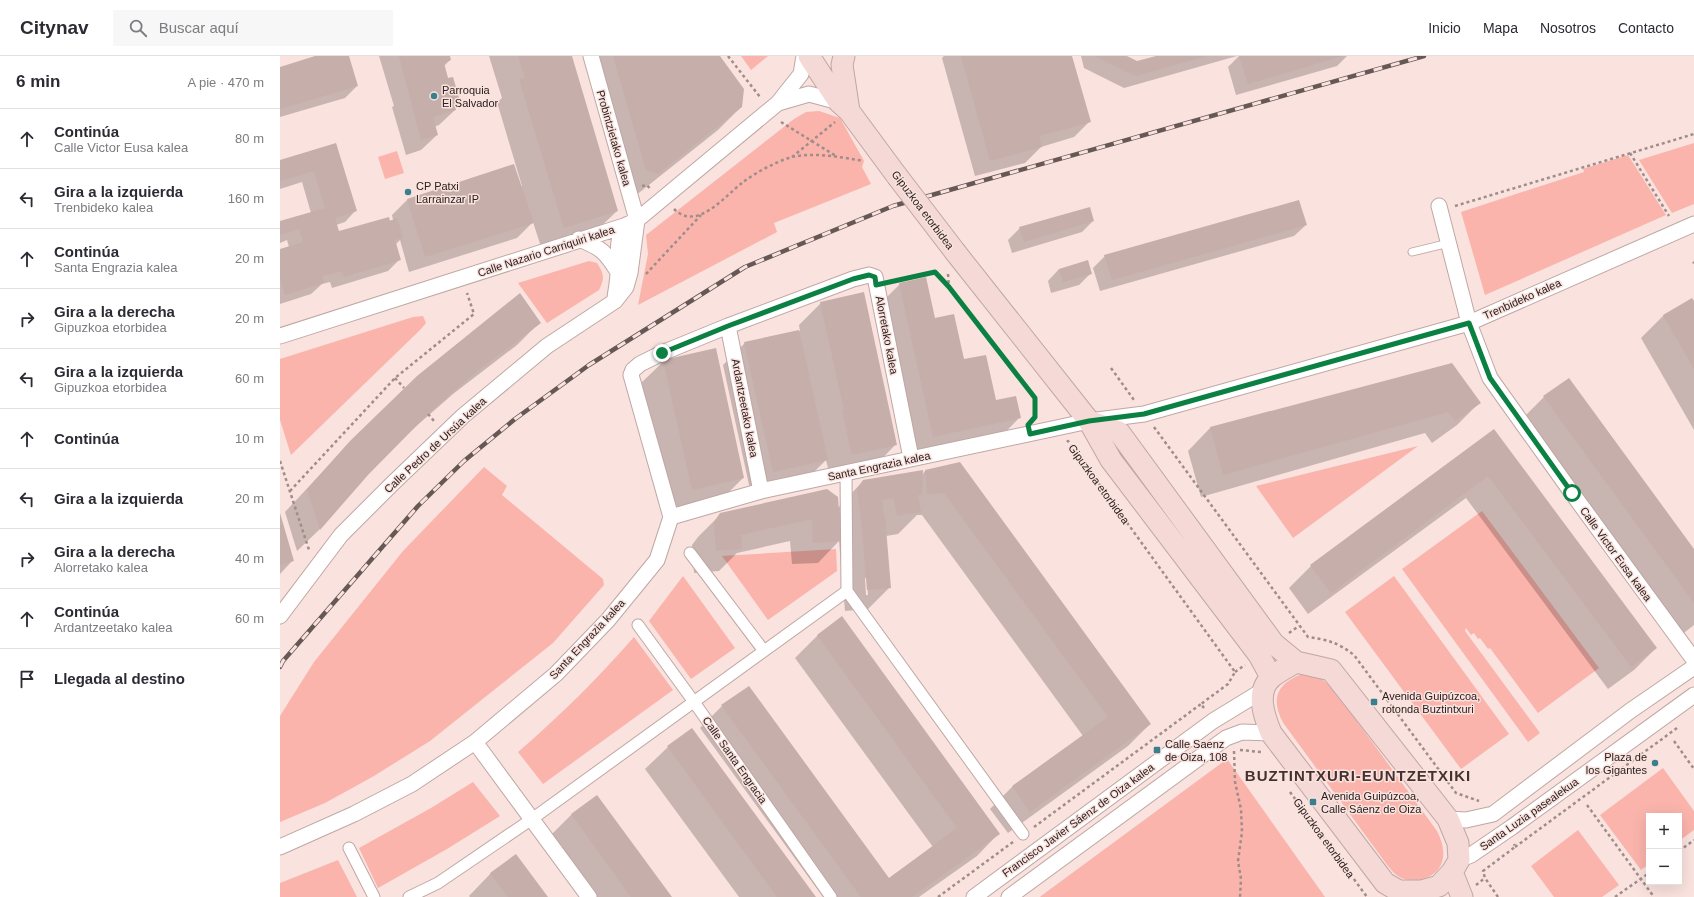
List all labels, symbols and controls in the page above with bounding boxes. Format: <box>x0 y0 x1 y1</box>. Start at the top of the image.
search box <box>113 10 393 46</box>
text: Citynav <box>20 17 89 38</box>
icon: search <box>127 17 149 39</box>
text: Buscar aquí <box>159 19 239 36</box>
text: Inicio <box>1428 20 1461 36</box>
text: Mapa <box>1483 20 1518 36</box>
text: Nosotros <box>1540 20 1596 36</box>
text: Contacto <box>1618 20 1674 36</box>
text: 6 min <box>16 72 60 91</box>
text: A pie · 470 m <box>187 75 264 90</box>
place label: Parroquia El Salvador <box>442 84 499 109</box>
street label: Probintzietako kalea <box>595 89 634 188</box>
marker: Parroquia El Salvador <box>429 91 439 101</box>
text: Continúa <box>54 123 119 140</box>
icon: ahead <box>16 128 38 150</box>
text: 80 m <box>235 131 264 146</box>
text: Calle Victor Eusa kalea <box>54 140 188 155</box>
street label: Gipuzkoa etorbidea <box>889 168 957 252</box>
place label: CP Patxi Larrainzar IP <box>416 180 479 205</box>
text: Gira a la izquierda <box>54 183 183 200</box>
marker: CP Patxi Larrainzar IP <box>403 187 413 197</box>
icon: left <box>16 188 38 210</box>
text: 160 m <box>228 191 264 206</box>
text: Trenbideko kalea <box>54 200 153 215</box>
street label: Calle Nazario Carriquiri kalea <box>476 223 617 279</box>
text: Continúa <box>54 243 119 260</box>
icon: ahead <box>16 248 38 270</box>
text: 20 m <box>235 251 264 266</box>
text: Santa Engrazia kalea <box>54 260 178 275</box>
street label: Trenbideko kalea <box>1481 276 1564 322</box>
street label: Alorretako kalea <box>874 295 901 376</box>
text: Gira a la derecha <box>54 303 175 320</box>
icon: right <box>16 308 38 330</box>
text: 20 m <box>235 311 264 326</box>
text: Gipuzkoa etorbidea <box>54 320 167 335</box>
route end <box>653 344 671 362</box>
street label: Ardantzeetako kalea <box>730 358 761 459</box>
text: Gira a la izquierda <box>54 363 183 380</box>
icon: left <box>16 368 38 390</box>
text: 60 m <box>235 371 264 386</box>
text: Gipuzkoa etorbidea <box>54 380 167 395</box>
street label: Calle Pedro de Ursúa kalea <box>382 394 489 495</box>
icon: ahead <box>16 428 38 450</box>
text: Continúa <box>54 430 119 447</box>
text: 10 m <box>235 431 264 446</box>
street label: Gipuzkoa etorbidea <box>1066 442 1132 527</box>
street label: Santa Engrazia kalea <box>827 449 932 483</box>
route start <box>1563 484 1581 502</box>
icon: left <box>16 488 38 510</box>
text: Gira a la izquierda <box>54 490 183 507</box>
text: 20 m <box>235 491 264 506</box>
street label: Calle Victor Eusa kalea <box>1578 505 1655 604</box>
text: Gira a la derecha <box>54 543 175 560</box>
icon: right <box>16 548 38 570</box>
text: 40 m <box>235 551 264 566</box>
text: Alorretako kalea <box>54 560 148 575</box>
street label: Santa Engrazia kalea <box>547 596 628 681</box>
text: Continúa <box>54 603 119 620</box>
icon: ahead <box>16 608 38 630</box>
text: 60 m <box>235 611 264 626</box>
text: Ardantzeetako kalea <box>54 620 173 635</box>
icon: arrive <box>16 668 38 690</box>
text: Llegada al destino <box>54 670 185 687</box>
place label: Avenida Guipúzcoa, rotonda Buztintxuri <box>1382 690 1480 715</box>
marker: Avenida Guipúzcoa, rotonda Buztintxuri <box>1369 697 1379 707</box>
street label: Calle Santa Engracia <box>700 714 770 806</box>
place label: Calle Saenz de Oiza, 108 <box>1165 738 1227 763</box>
marker: Calle Saenz de Oiza, 108 <box>1152 745 1162 755</box>
place label: Plaza de los Gigantes <box>1586 751 1647 776</box>
marker: Plaza de los Gigantes <box>1650 758 1660 768</box>
street label: Francisco Javier Sáenz de Oiza kalea <box>1000 760 1157 879</box>
district label: BUZTINTXURI-EUNTZETXIKI <box>1245 767 1471 784</box>
street label: Santa Luzia pasealekua <box>1477 775 1581 853</box>
place label: Avenida Guipúzcoa, Calle Sáenz de Oiza <box>1321 790 1422 815</box>
street label: Gipuzkoa etorbidea <box>1291 796 1357 881</box>
marker: Avenida Guipúzcoa, Calle Sáenz de Oiza <box>1308 797 1318 807</box>
map controls <box>1646 813 1682 885</box>
button: + <box>1646 813 1682 849</box>
button: − <box>1646 849 1682 885</box>

